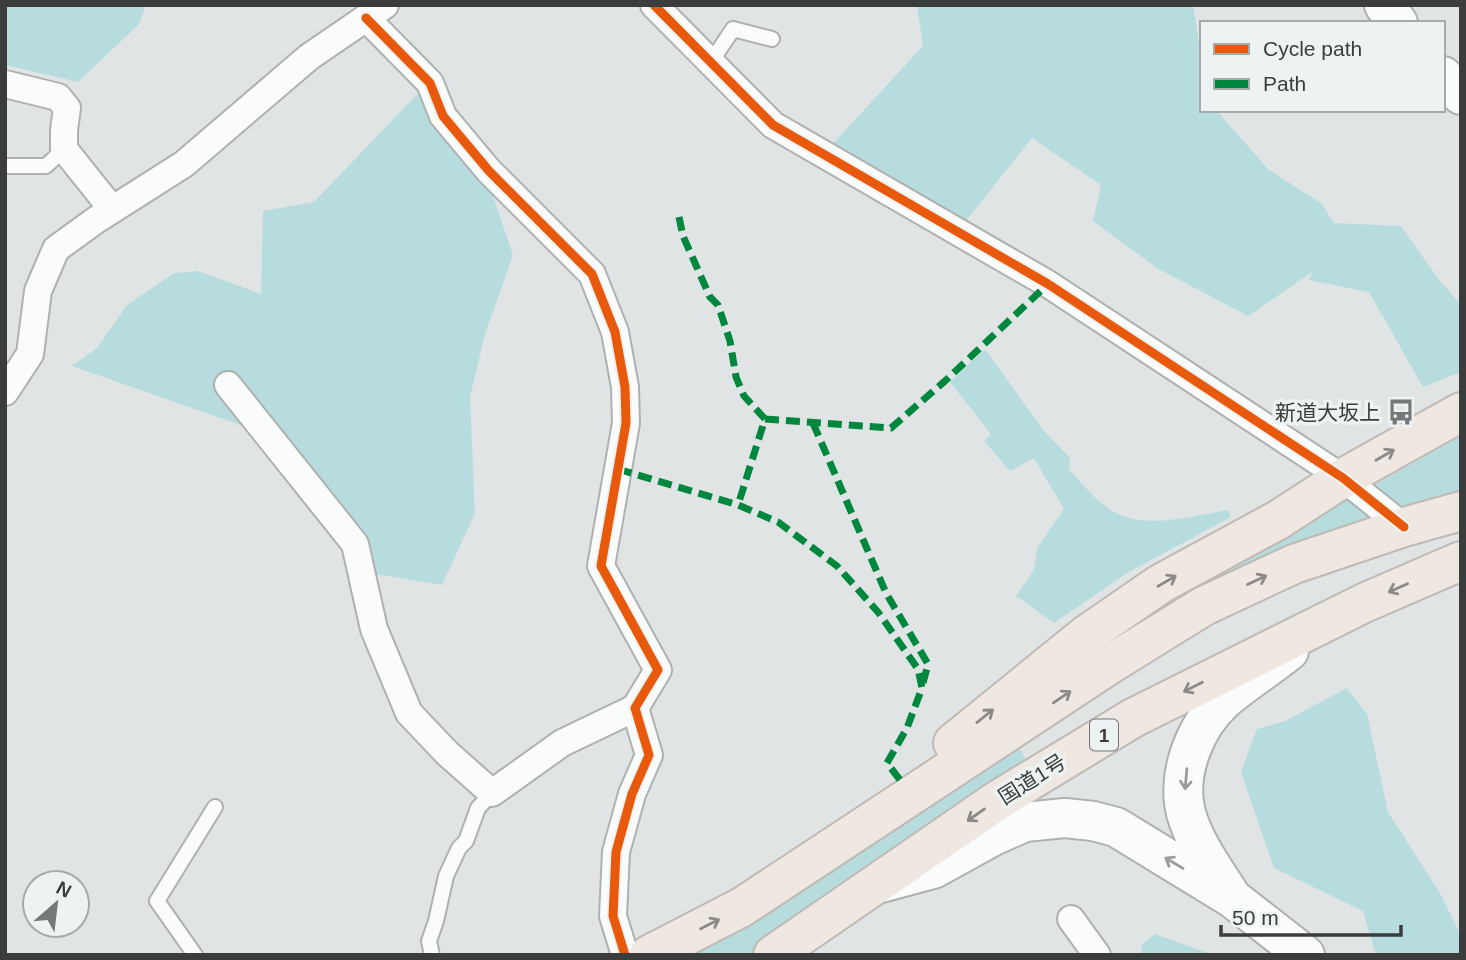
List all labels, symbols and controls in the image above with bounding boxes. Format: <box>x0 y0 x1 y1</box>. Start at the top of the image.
legend <box>1200 21 1445 112</box>
text: Cycle path <box>1263 37 1362 60</box>
text: Path <box>1263 72 1306 95</box>
bus stop icon: 新道大坂上 <box>1386 397 1416 427</box>
place label: 新道大坂上 <box>1275 401 1380 424</box>
one-way arrow <box>1375 448 1395 462</box>
one-way arrow <box>1245 573 1267 586</box>
one-way arrow <box>1156 574 1177 587</box>
one-way arrow <box>1388 582 1409 595</box>
one-way arrow <box>1184 681 1204 695</box>
one-way arrow <box>1051 689 1071 703</box>
one-way arrow <box>975 709 993 724</box>
road number: 1 <box>1090 720 1118 750</box>
street label: 国道1号 <box>994 749 1070 809</box>
one-way arrow <box>1179 767 1192 790</box>
one-way arrow <box>967 808 987 822</box>
one-way arrow <box>1164 856 1184 870</box>
north arrow <box>21 869 91 939</box>
text: N <box>53 877 75 902</box>
scale bar <box>1221 894 1401 938</box>
text: 50 m <box>1232 906 1279 929</box>
one-way arrow <box>699 916 720 930</box>

